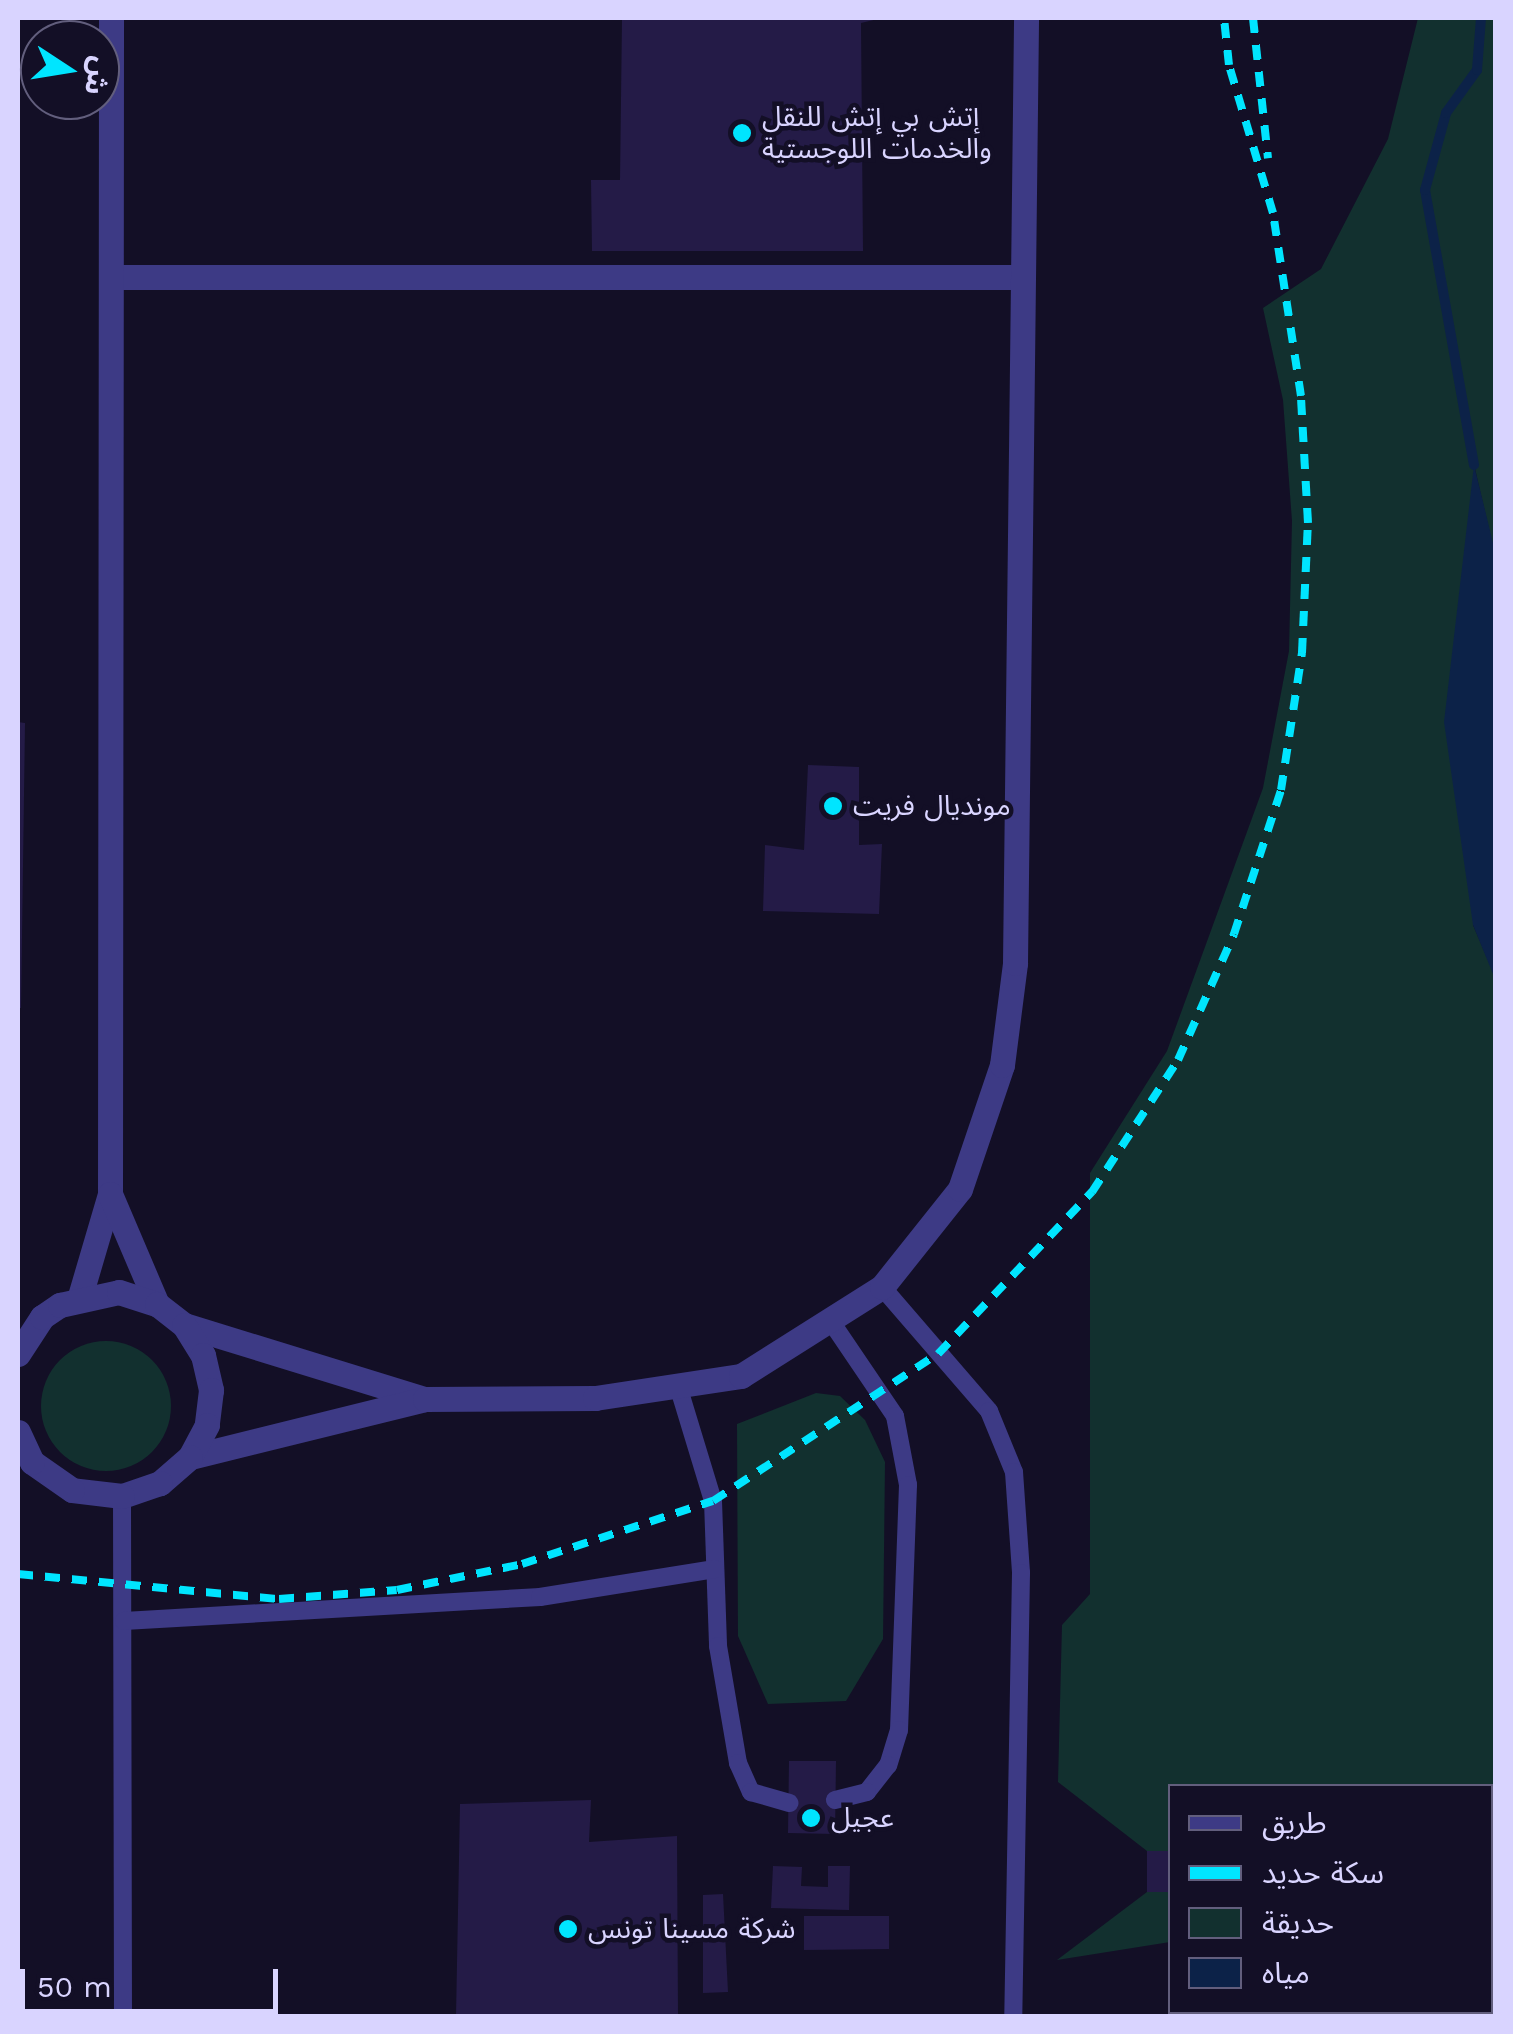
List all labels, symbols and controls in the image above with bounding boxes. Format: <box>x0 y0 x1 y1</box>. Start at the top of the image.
north arrow <box>20 20 120 120</box>
text: ش <box>78 54 118 98</box>
place label: إتش بي إتش للنقل والخدمات اللوجستية <box>762 100 992 166</box>
marker: إتش بي إتش للنقل والخدمات اللوجستية <box>731 122 753 144</box>
place label: مونديال فريت <box>853 789 1011 823</box>
marker: مونديال فريت <box>822 795 844 817</box>
legend <box>1168 1784 1493 2014</box>
place label: عجيل <box>831 1801 894 1835</box>
text: طريق <box>1262 1805 1327 1840</box>
marker: عجيل <box>800 1807 822 1829</box>
text: سكة حديد <box>1262 1855 1384 1890</box>
text: حديقة <box>1262 1905 1334 1940</box>
place label: شركة مسينا تونس <box>588 1912 796 1946</box>
marker: شركة مسينا تونس <box>557 1918 579 1940</box>
scale bar <box>25 1949 282 2011</box>
text: مياه <box>1262 1955 1310 1990</box>
text: 50 m <box>37 1969 112 2004</box>

